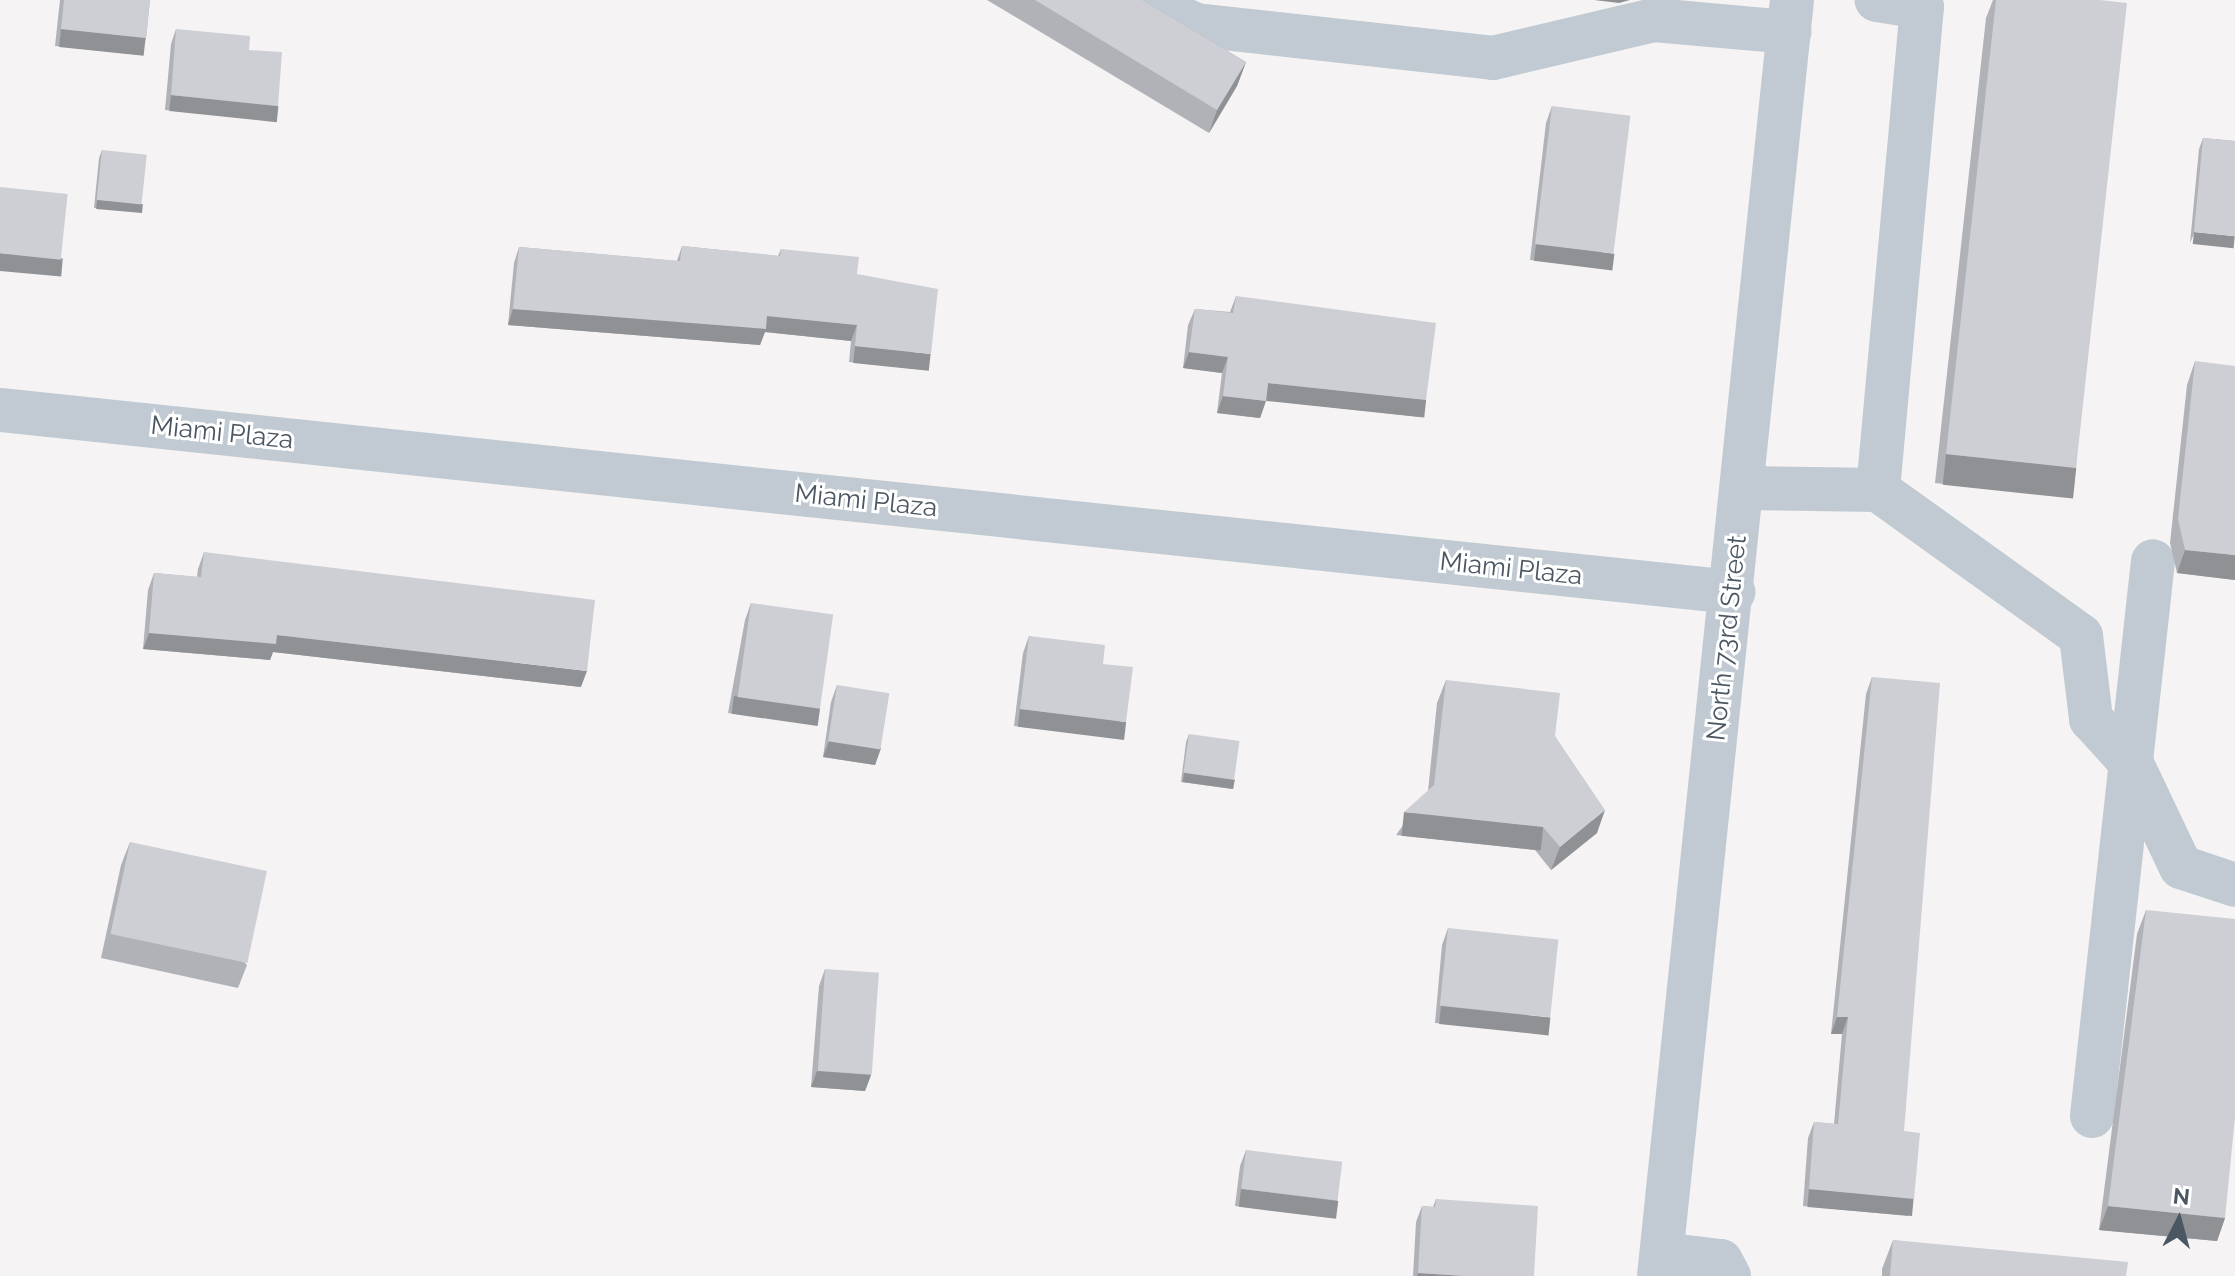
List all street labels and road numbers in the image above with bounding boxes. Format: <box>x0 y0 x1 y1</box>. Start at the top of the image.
street label: Miami Plaza <box>149 410 295 456</box>
street label: Miami Plaza <box>793 478 939 524</box>
street label: North 73rd Street <box>1701 534 1753 742</box>
street label: Miami Plaza <box>1438 546 1584 592</box>

